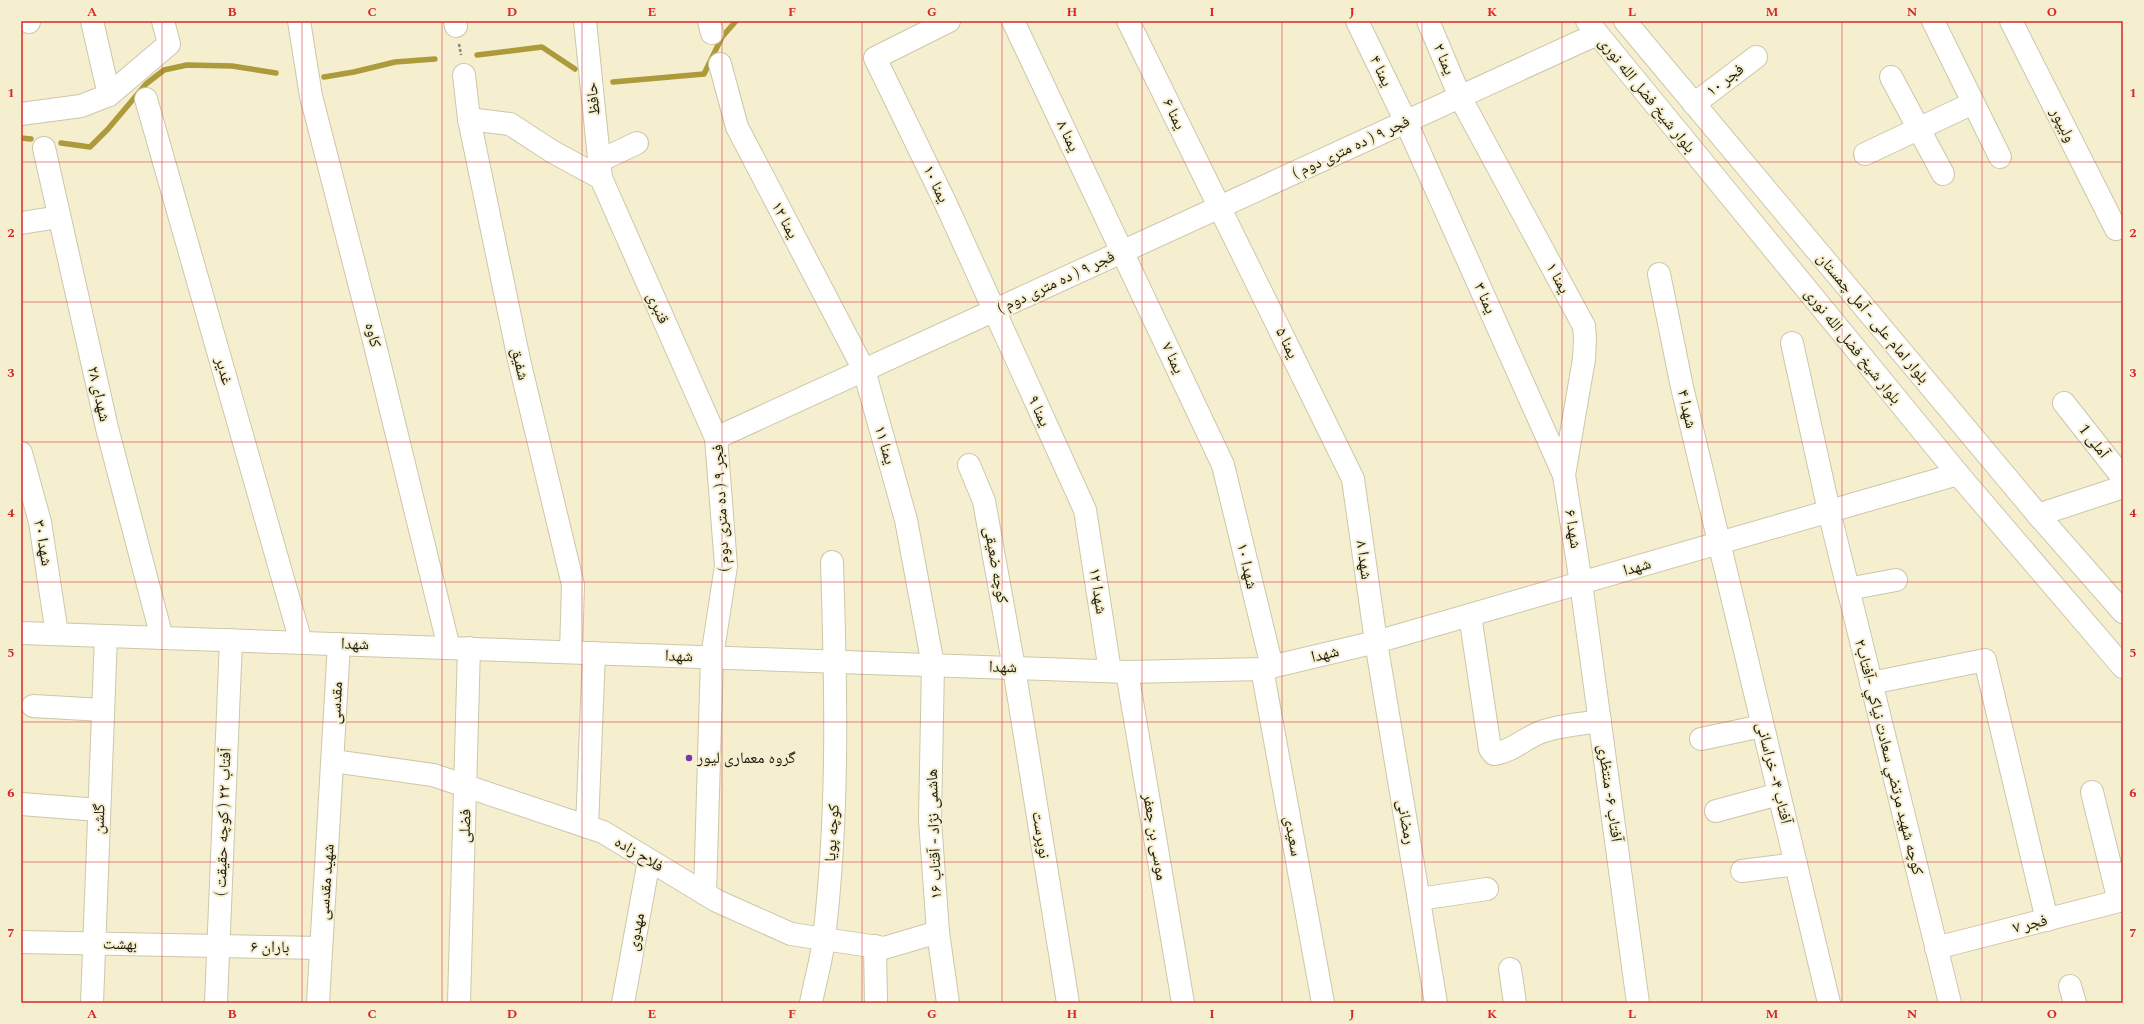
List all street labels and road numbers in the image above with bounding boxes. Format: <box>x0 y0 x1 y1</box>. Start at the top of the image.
street label: بلوار شیخ فضل الله نوری <box>1592 32 1702 158</box>
street label: یمنا ۲ <box>1427 40 1461 78</box>
street label: یمنا ۴ <box>1363 51 1399 91</box>
street label: فجر ۱۰ <box>1701 58 1749 102</box>
street label: حافظ <box>579 81 607 117</box>
street label: یمنا ۶ <box>1156 94 1192 134</box>
street label: ولیپور <box>2044 103 2082 147</box>
street label: فجر ۹ ( ده متری دوم ) <box>1288 109 1414 185</box>
street label: یمنا ۸ <box>1050 116 1086 156</box>
street label: یمنا ۱۰ <box>917 161 955 207</box>
street label: یمنا ۱۲ <box>765 197 805 243</box>
street label: فجر ۹ ( ده متری دوم ) <box>993 244 1119 320</box>
street label: بلوار امام علی - آمل چمستان <box>1811 247 1935 389</box>
street label: یمنا ۱ <box>1540 258 1576 298</box>
street label: یمنا ۳ <box>1468 278 1502 318</box>
street label: بلوار شیخ فضل الله نوری <box>1798 283 1908 409</box>
street label: قنبری <box>640 288 676 328</box>
street label: کاوه <box>358 320 388 350</box>
street label: یمنا ۵ <box>1269 323 1305 363</box>
street label: یمنا ۷ <box>1155 338 1191 378</box>
street label: شفیق <box>505 345 535 383</box>
street label: غدیر <box>208 353 239 388</box>
street label: شهدای ۲۸ <box>81 364 117 424</box>
street label: شهدا ۴ <box>1671 387 1703 431</box>
street label: یمنا ۹ <box>1021 391 1057 431</box>
street label: آملی 1 <box>2073 419 2116 464</box>
street label: یمنا ۱۱ <box>868 423 902 467</box>
street label: فجر ۹ ( ده متری دوم ) <box>706 444 736 572</box>
street label: شهدا ۶ <box>1558 508 1588 550</box>
street label: شهدا ۳۰ <box>27 518 59 568</box>
street label: کوچه ضعیقی <box>977 525 1015 606</box>
street label: شهدا ۸ <box>1349 539 1379 581</box>
street label: شهدا ۱۰ <box>1230 541 1264 591</box>
street label: شهدا <box>1620 552 1654 582</box>
street label: شهدا ۱۲ <box>1083 566 1113 616</box>
street label: شهدا <box>341 632 369 656</box>
street label: كوچه شهيد مرتضي سعادت نياكي -آفتاب۲ <box>1848 637 1930 878</box>
street label: شهدا <box>1309 639 1341 669</box>
street label: شهدا <box>665 644 693 668</box>
street label: شهدا <box>989 655 1017 679</box>
street label: مقدسی <box>323 681 349 725</box>
street label: آفتاب ۴- خراسانی <box>1750 719 1798 827</box>
street label: آفتاب ۶- منتظری <box>1591 743 1629 844</box>
street label: آفتاب ۲۲ ( کوچه حقیقت ) <box>208 747 238 896</box>
street label: هاشمی نژاد - آقتاب ۱۶ <box>920 768 948 900</box>
street label: موسی بن جعفر <box>1136 791 1174 882</box>
street label: رمضانی <box>1390 798 1422 846</box>
street label: گلشن <box>86 803 112 835</box>
street label: کوچه پویا <box>818 803 846 863</box>
street label: فضلی <box>452 809 478 843</box>
street label: نوپرست <box>1025 810 1057 860</box>
street label: سعیدی <box>1278 814 1308 858</box>
street label: فلاح زاده <box>610 830 668 878</box>
street label: شهید مقدسی <box>311 843 341 921</box>
street label: فجر ۷ <box>2010 908 2050 940</box>
street label: مهدوی <box>621 911 651 953</box>
street label: بهشت <box>103 932 137 956</box>
street label: باران ۶ <box>250 935 290 959</box>

